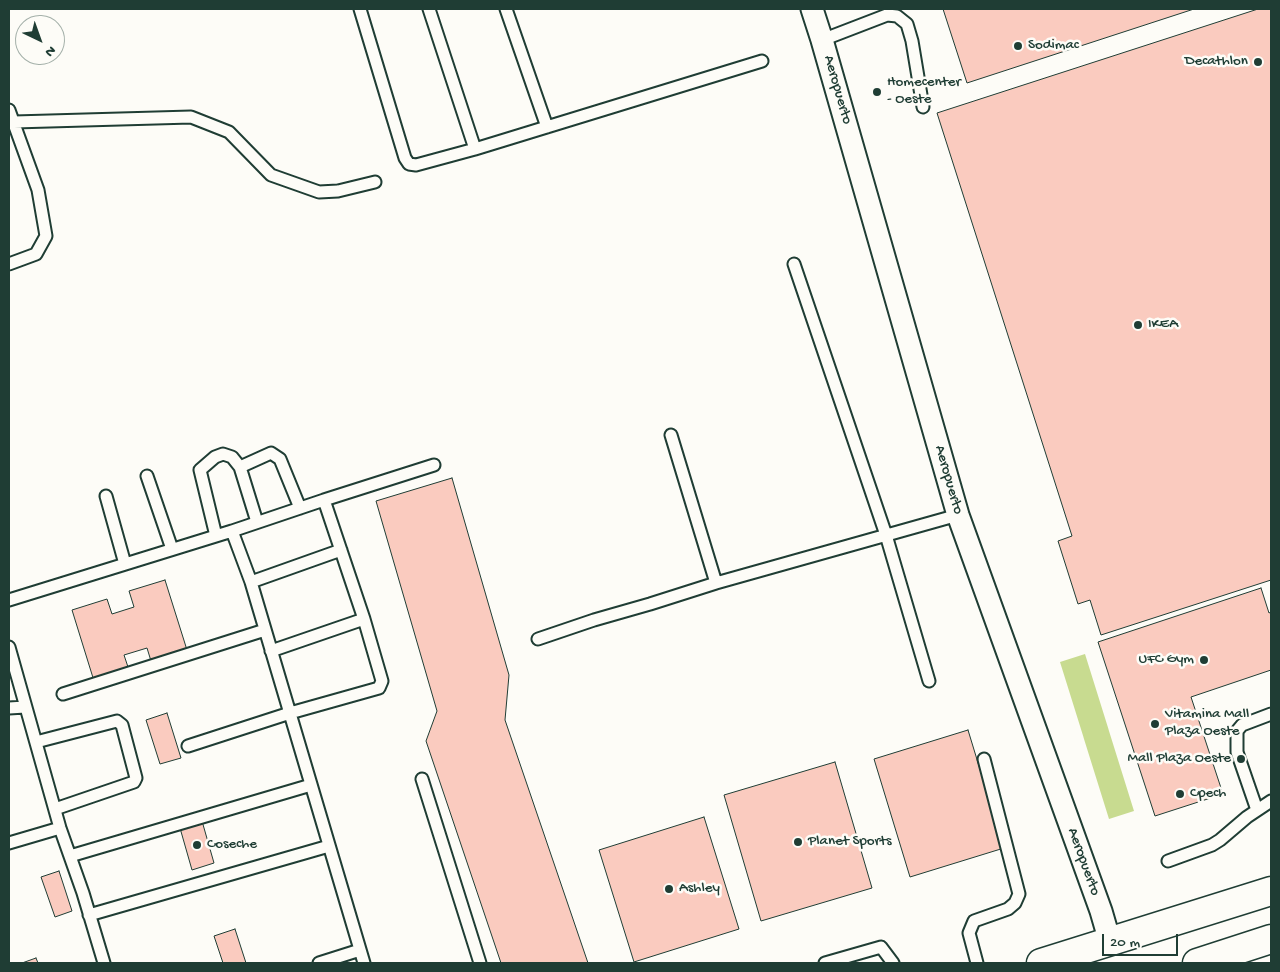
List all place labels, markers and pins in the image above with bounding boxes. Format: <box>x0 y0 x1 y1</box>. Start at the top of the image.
place label: Sodimac <box>1028 37 1079 55</box>
marker: Sodimac <box>1012 40 1024 52</box>
place label: Decathlon <box>1185 53 1248 71</box>
marker: Decathlon <box>1252 56 1264 68</box>
place label: Homecenter - Oeste <box>887 74 961 109</box>
marker: Homecenter - Oeste <box>871 86 883 98</box>
place label: IKEA <box>1148 316 1178 334</box>
marker: IKEA <box>1132 319 1144 331</box>
place label: UFC Gym <box>1138 651 1194 669</box>
marker: UFC Gym <box>1198 654 1210 666</box>
place label: Vitamina Mall Plaza Oeste <box>1165 706 1249 741</box>
marker: Vitamina Mall Plaza Oeste <box>1149 718 1161 730</box>
place label: Mall Plaza Oeste <box>1128 750 1231 768</box>
marker: Mall Plaza Oeste <box>1235 753 1247 765</box>
place label: Cpech <box>1190 785 1226 803</box>
marker: Cpech <box>1174 788 1186 800</box>
place label: Planet Sports <box>808 833 892 851</box>
place label: Coseche <box>207 836 257 854</box>
marker: Planet Sports <box>792 836 804 848</box>
marker: Coseche <box>191 839 203 851</box>
place label: Ashley <box>679 880 720 898</box>
marker: Ashley <box>663 883 675 895</box>

